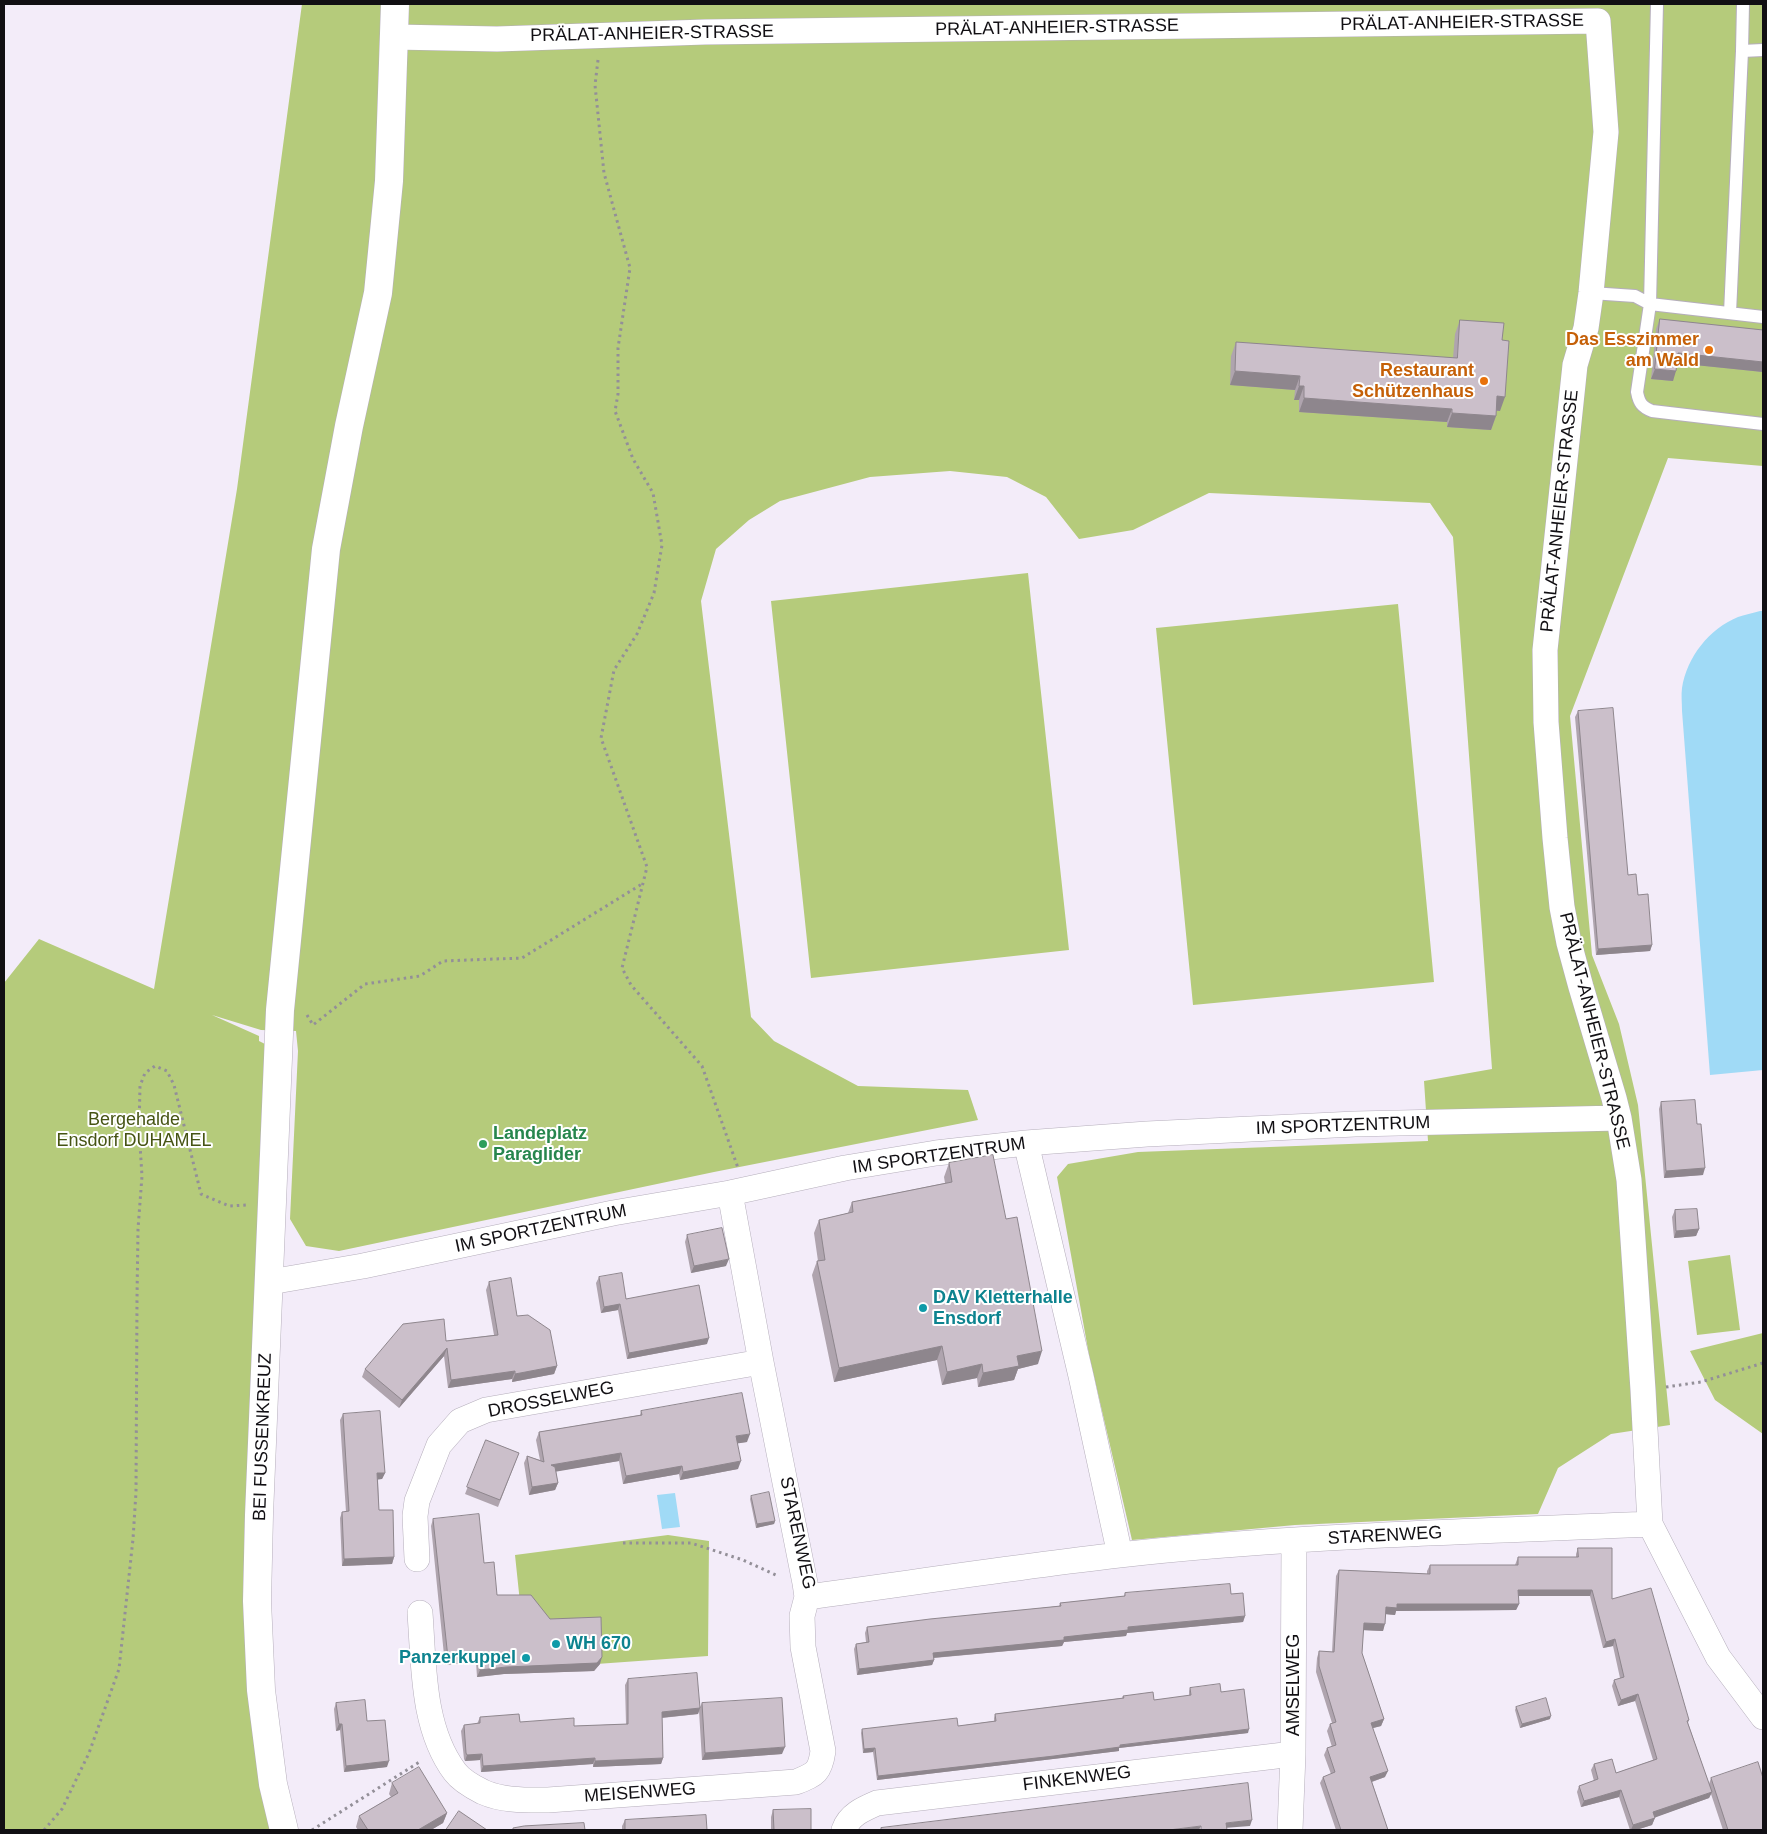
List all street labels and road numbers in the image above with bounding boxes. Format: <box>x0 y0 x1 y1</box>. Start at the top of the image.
street label: PRÄLAT-ANHEIER-STRASSE <box>1340 10 1584 36</box>
street label: PRÄLAT-ANHEIER-STRASSE <box>935 15 1179 41</box>
street label: PRÄLAT-ANHEIER-STRASSE <box>530 21 774 47</box>
street label: PRÄLAT-ANHEIER-STRASSE <box>1537 389 1583 633</box>
street label: PRÄLAT-ANHEIER-STRASSE <box>1554 910 1634 1152</box>
street label: IM SPORTZENTRUM <box>1255 1112 1431 1140</box>
street label: IM SPORTZENTRUM <box>851 1133 1027 1179</box>
street label: IM SPORTZENTRUM <box>453 1200 629 1258</box>
street label: BEI FUSSENKREUZ <box>249 1353 277 1521</box>
street label: DROSSELWEG <box>486 1377 616 1423</box>
street label: STARENWEG <box>775 1475 819 1591</box>
street label: STARENWEG <box>1327 1522 1443 1550</box>
street label: AMSELWEG <box>1283 1634 1305 1736</box>
street label: FINKENWEG <box>1022 1762 1132 1796</box>
street label: MEISENWEG <box>583 1778 697 1808</box>

